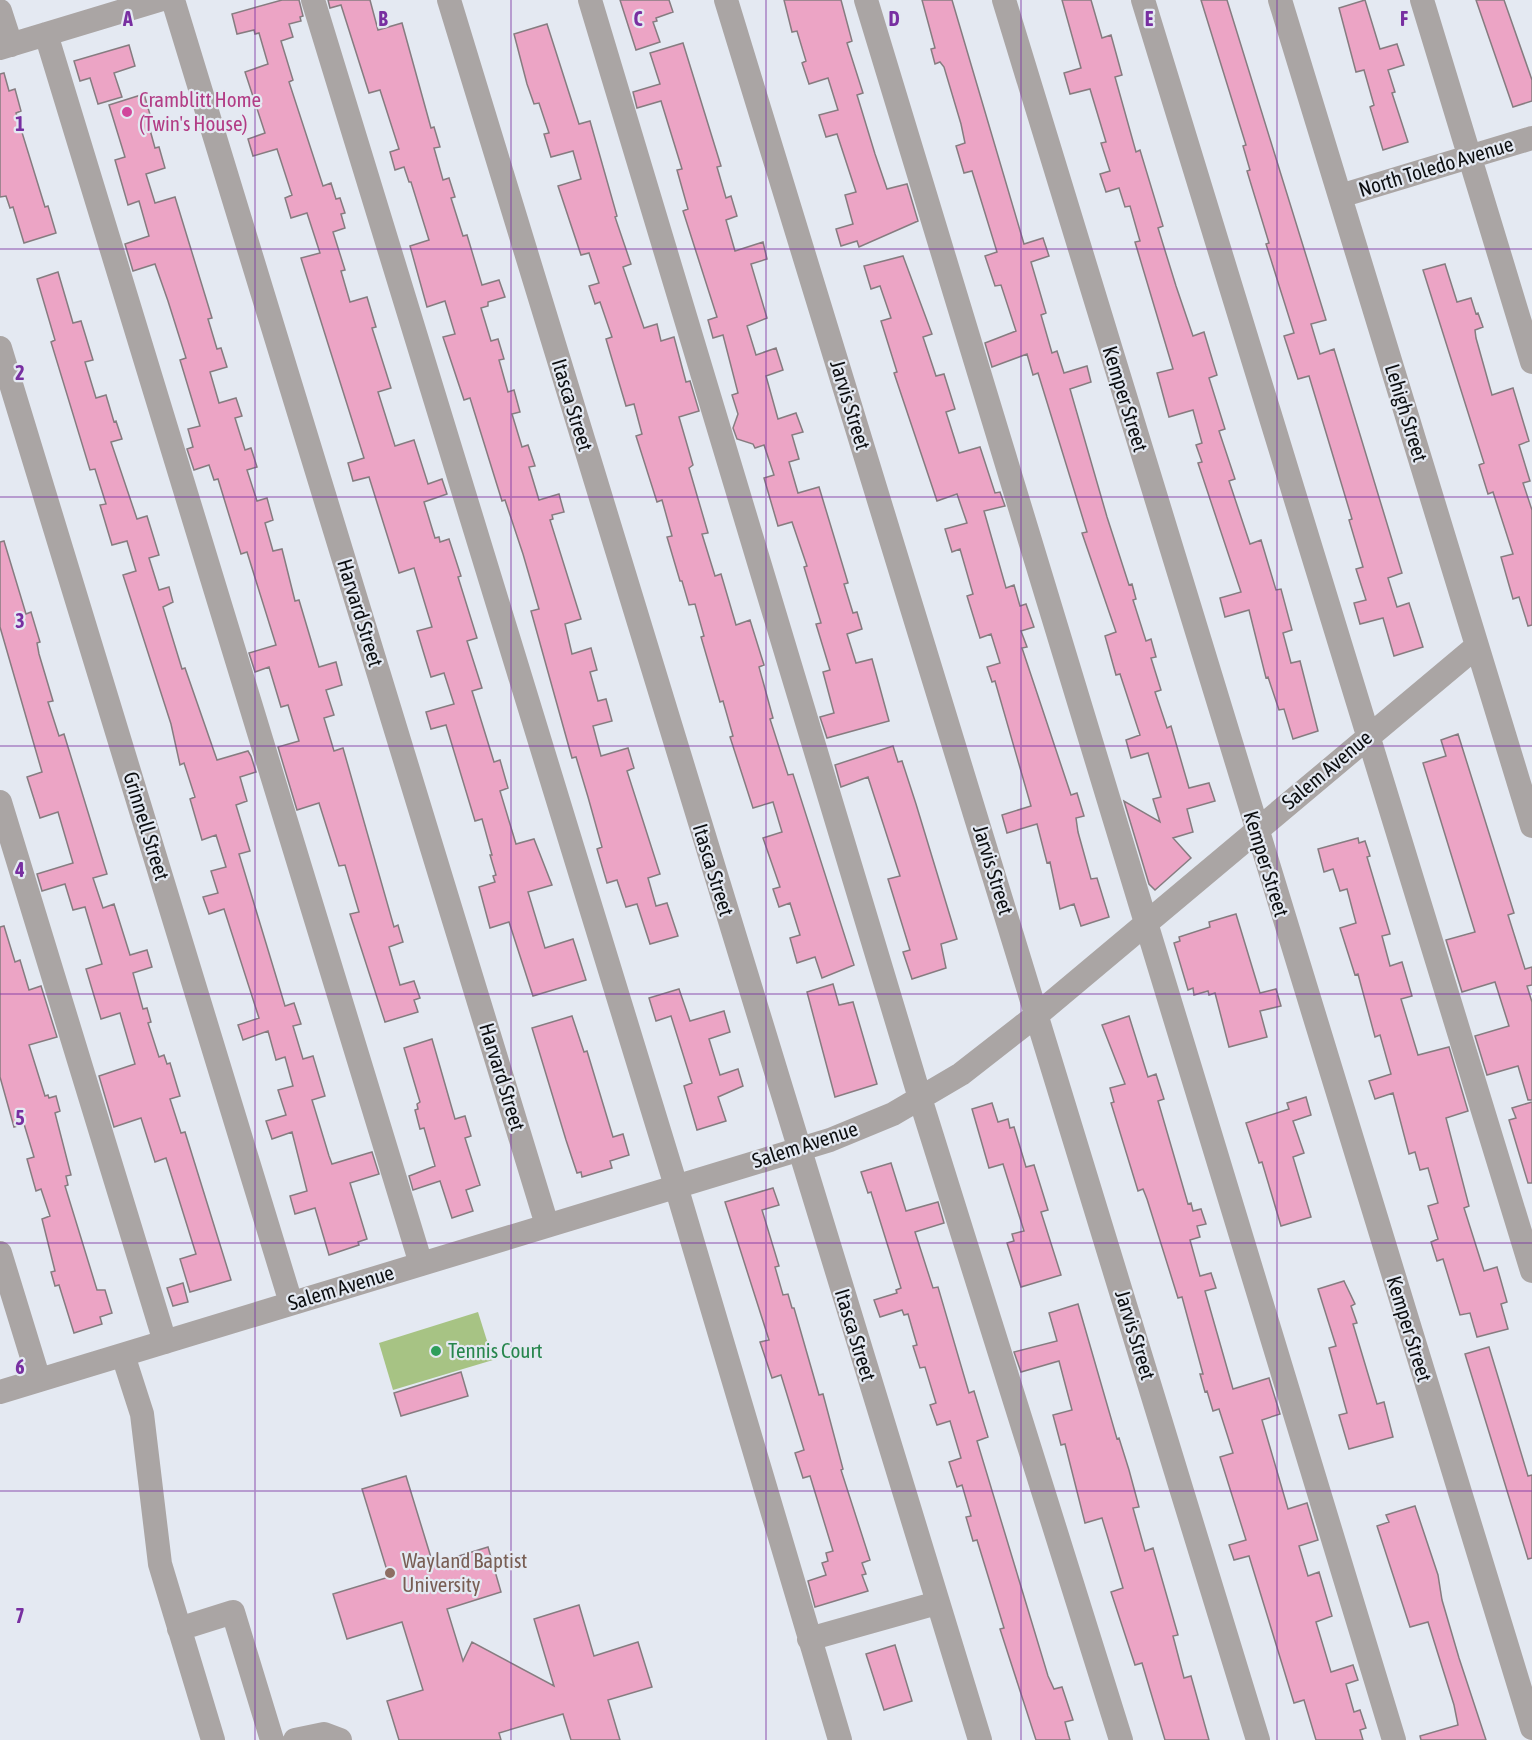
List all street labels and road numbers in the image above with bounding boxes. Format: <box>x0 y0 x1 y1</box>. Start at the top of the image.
street label: North Toledo Avenue <box>1355 131 1516 201</box>
street label: Kemper Street <box>1099 343 1153 454</box>
street label: Itasca Street <box>548 356 598 454</box>
street label: Jarvis Street <box>826 357 876 452</box>
street label: Lehigh Street <box>1381 361 1433 464</box>
street label: Harvard Street <box>333 556 389 670</box>
street label: Salem Avenue <box>1277 725 1376 814</box>
street label: Grinnell Street <box>119 769 175 883</box>
street label: Kemper Street <box>1240 808 1294 919</box>
street label: Itasca Street <box>689 821 739 919</box>
street label: Jarvis Street <box>969 822 1019 917</box>
street label: Harvard Street <box>475 1020 531 1134</box>
street label: Salem Avenue <box>749 1116 861 1172</box>
street label: Salem Avenue <box>285 1260 397 1315</box>
street label: Kemper Street <box>1383 1273 1437 1384</box>
street label: Itasca Street <box>831 1286 881 1384</box>
street label: Jarvis Street <box>1111 1287 1161 1382</box>

